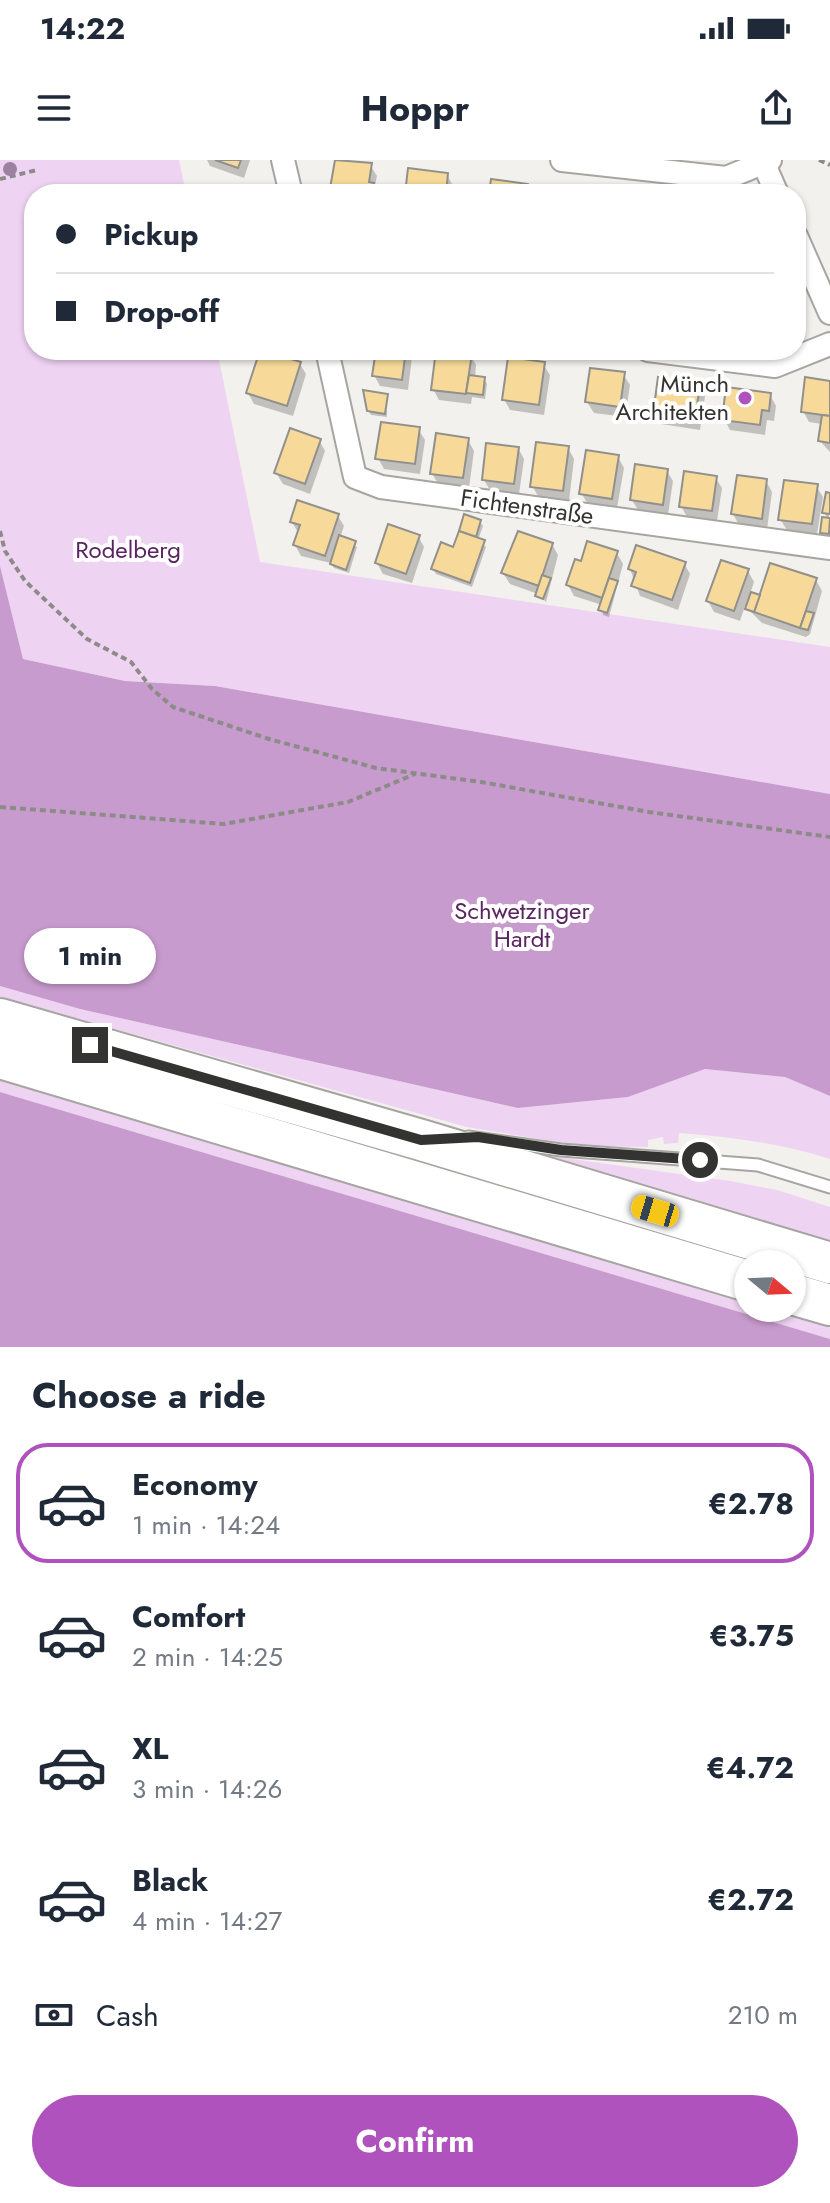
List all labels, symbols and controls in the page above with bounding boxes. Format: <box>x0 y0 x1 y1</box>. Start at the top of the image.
text: 14:22 <box>40 7 125 50</box>
text: Hoppr <box>361 82 469 134</box>
icon: menu <box>32 86 76 130</box>
icon: share <box>754 86 798 130</box>
text: Pickup <box>104 213 199 256</box>
text: Drop-off <box>104 290 219 333</box>
place label: Münch Architekten <box>616 366 729 429</box>
marker: Münch Architekten <box>736 389 754 407</box>
street label: Fichtenstraße <box>458 480 596 533</box>
park label: Rodelberg <box>75 532 181 567</box>
park label: Schwetzinger Hardt <box>454 893 590 956</box>
callout: 1 min <box>24 929 156 985</box>
text: 1 min <box>58 937 122 975</box>
route end <box>72 1027 108 1063</box>
route start <box>682 1142 718 1178</box>
car <box>629 1193 681 1229</box>
north arrow <box>734 1250 806 1322</box>
map controls <box>734 1250 806 1322</box>
text: Choose a ride <box>32 1369 266 1421</box>
text: Economy <box>132 1463 258 1506</box>
icon: car <box>36 1467 108 1539</box>
text: €2.78 <box>708 1482 794 1525</box>
text: 1 min · 14:24 <box>132 1506 280 1544</box>
text: Comfort <box>132 1595 245 1638</box>
icon: car <box>36 1599 108 1671</box>
text: €3.75 <box>709 1614 794 1657</box>
text: 2 min · 14:25 <box>132 1638 283 1676</box>
text: XL <box>132 1727 168 1770</box>
icon: car <box>36 1731 108 1803</box>
text: €4.72 <box>706 1746 794 1789</box>
text: 3 min · 14:26 <box>132 1770 283 1808</box>
text: Black <box>132 1859 208 1902</box>
icon: car <box>36 1863 108 1935</box>
text: €2.72 <box>707 1878 794 1921</box>
text: 4 min · 14:27 <box>132 1902 282 1940</box>
icon: cash <box>32 1993 76 2037</box>
text: Cash <box>96 1994 159 2037</box>
text: 210 m <box>728 1996 798 2034</box>
button: Confirm <box>32 2095 798 2187</box>

